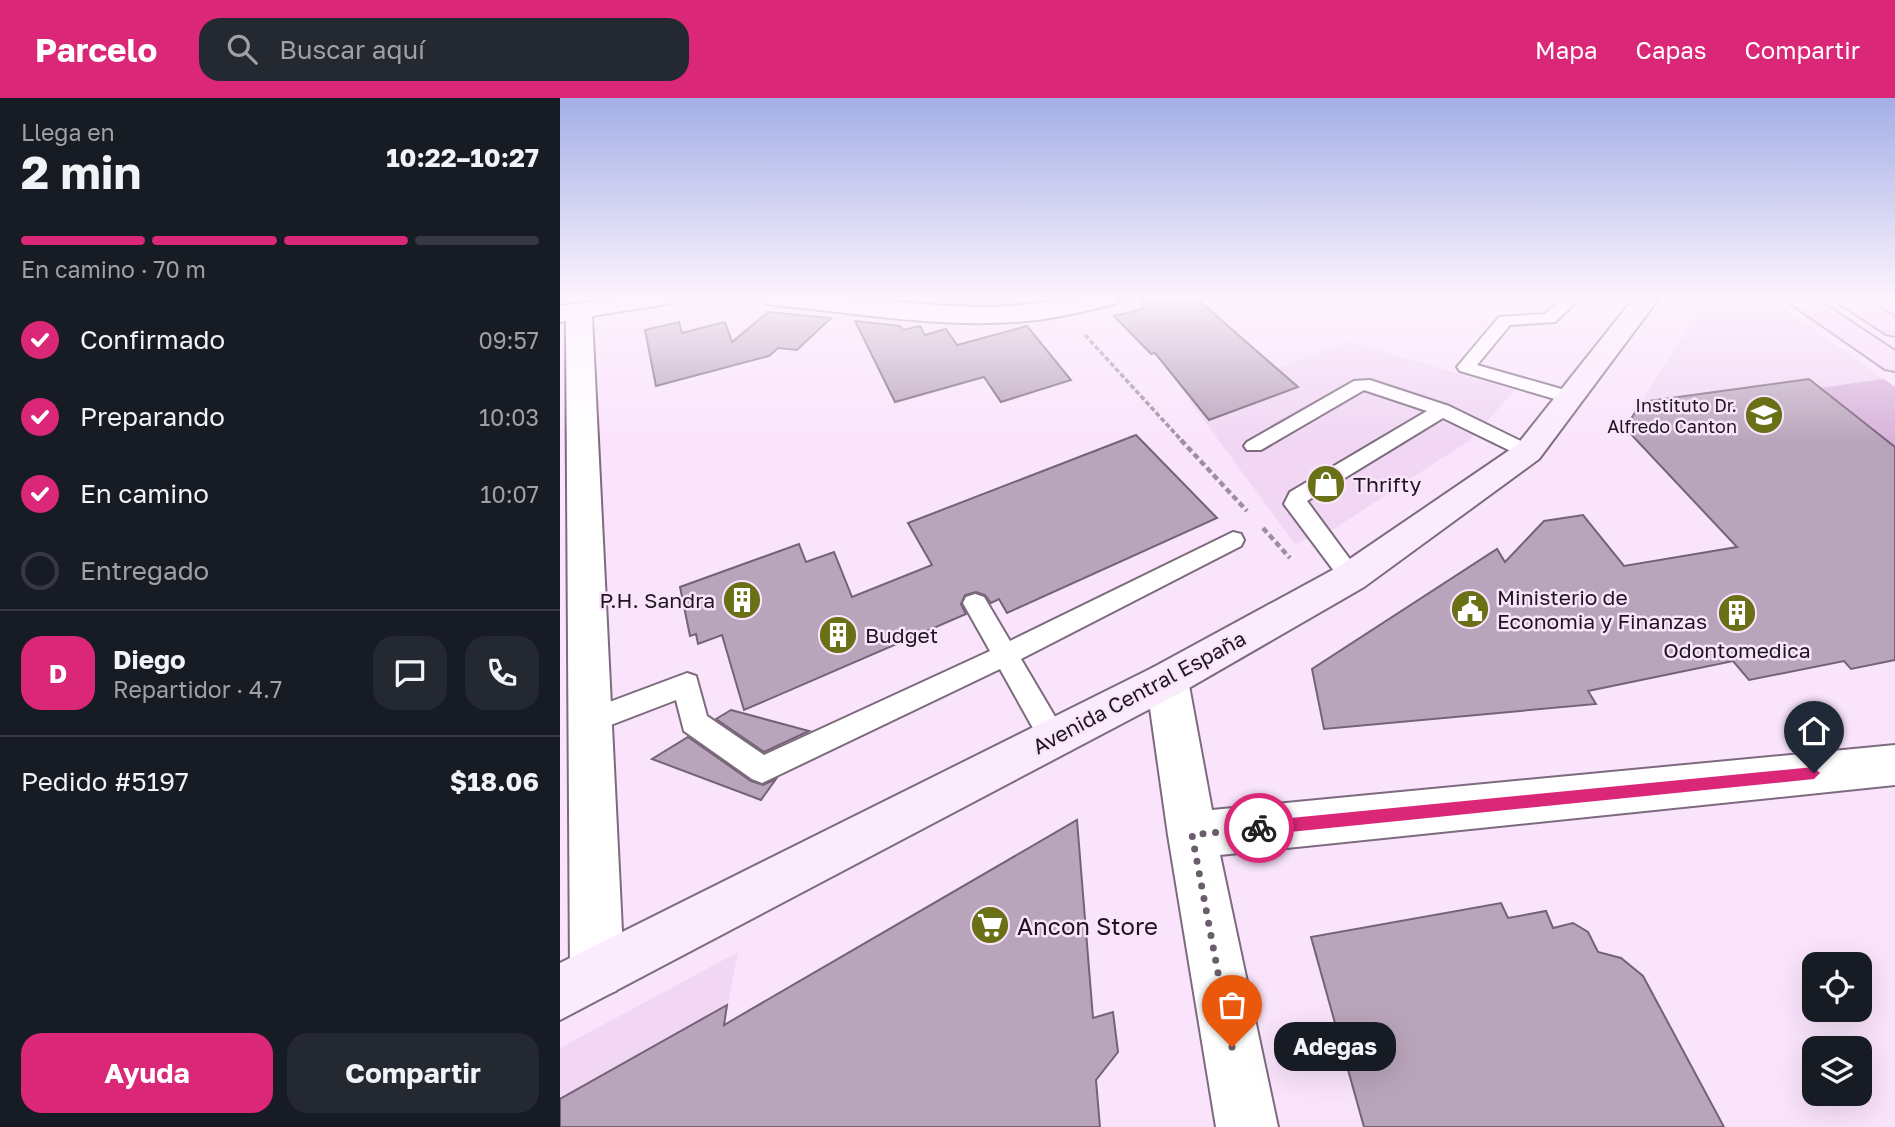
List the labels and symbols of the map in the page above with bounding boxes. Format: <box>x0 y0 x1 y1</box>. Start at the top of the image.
place label: Instituto Dr. Alfredo Canton <box>1607 394 1737 437</box>
school or university icon: Instituto Dr. Alfredo Canton <box>1743 394 1785 436</box>
shop icon: Thrifty <box>1305 463 1347 505</box>
place label: Thrifty <box>1353 471 1421 497</box>
building icon: P.H. Sandra <box>721 579 763 621</box>
place label: Ministerio de Economia y Finanzas <box>1497 584 1707 634</box>
place label: P.H. Sandra <box>599 587 715 613</box>
public building icon: Ministerio de Economia y Finanzas <box>1449 588 1491 630</box>
building icon: Odontomedica <box>1716 592 1758 634</box>
building icon: Budget <box>817 614 859 656</box>
place label: Budget <box>865 622 938 648</box>
street label: Avenida Central España <box>1028 625 1250 759</box>
place label: Odontomedica <box>1663 637 1811 663</box>
pin <box>1784 701 1844 773</box>
courier <box>1224 793 1294 863</box>
supermarket icon: Ancon Store <box>969 904 1011 946</box>
place label: Ancon Store <box>1017 911 1158 940</box>
pin <box>1202 975 1262 1047</box>
callout: Adegas <box>1274 1023 1396 1072</box>

